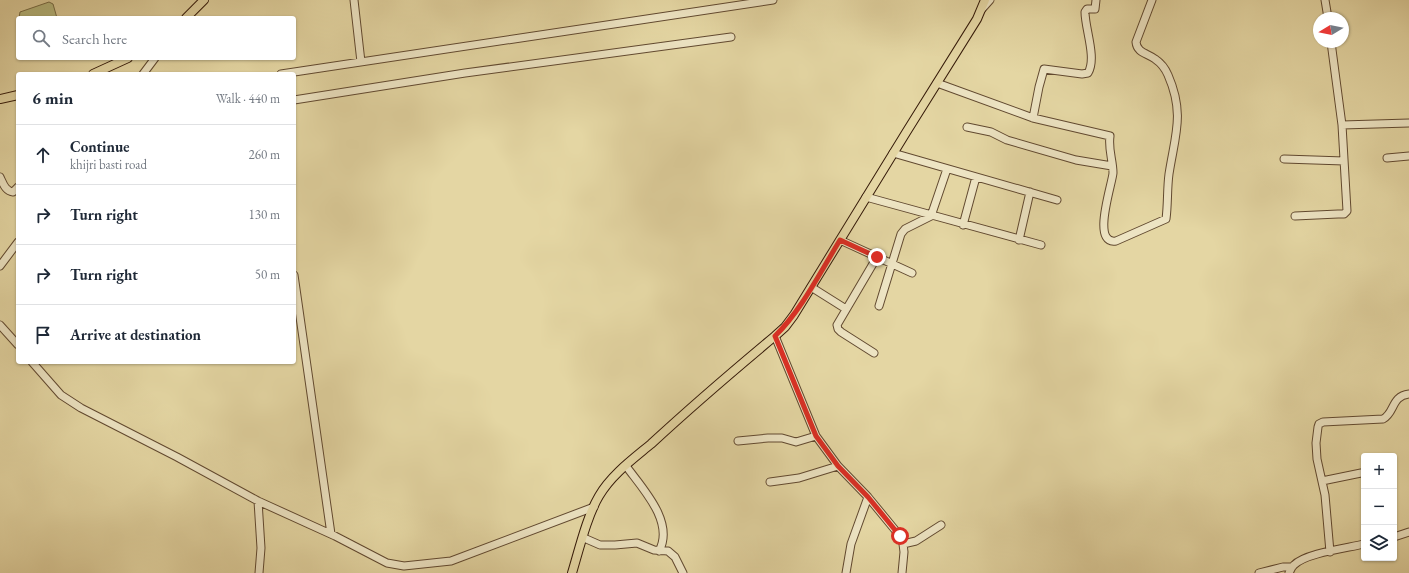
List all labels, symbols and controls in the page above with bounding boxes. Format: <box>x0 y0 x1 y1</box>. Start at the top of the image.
north arrow <box>1313 12 1349 48</box>
search box <box>16 16 296 60</box>
icon: search <box>30 27 52 49</box>
text: Search here <box>62 29 127 48</box>
text: 6 min <box>32 87 73 109</box>
text: Walk · 440 m <box>216 90 280 107</box>
text: Continue <box>70 137 130 156</box>
icon: ahead <box>32 144 54 166</box>
text: 260 m <box>249 146 280 163</box>
text: khijri basti road <box>70 156 147 173</box>
icon: right <box>32 204 54 226</box>
text: Turn right <box>70 205 138 224</box>
text: 130 m <box>249 206 280 223</box>
route end <box>868 248 886 266</box>
icon: right <box>32 264 54 286</box>
text: Turn right <box>70 265 138 284</box>
text: 50 m <box>255 266 280 283</box>
icon: arrive <box>32 324 54 346</box>
text: Arrive at destination <box>70 325 201 344</box>
map controls <box>1361 453 1397 561</box>
button: + <box>1361 453 1397 489</box>
button: − <box>1361 489 1397 525</box>
button: layers <box>1361 525 1397 561</box>
route start <box>891 527 909 545</box>

